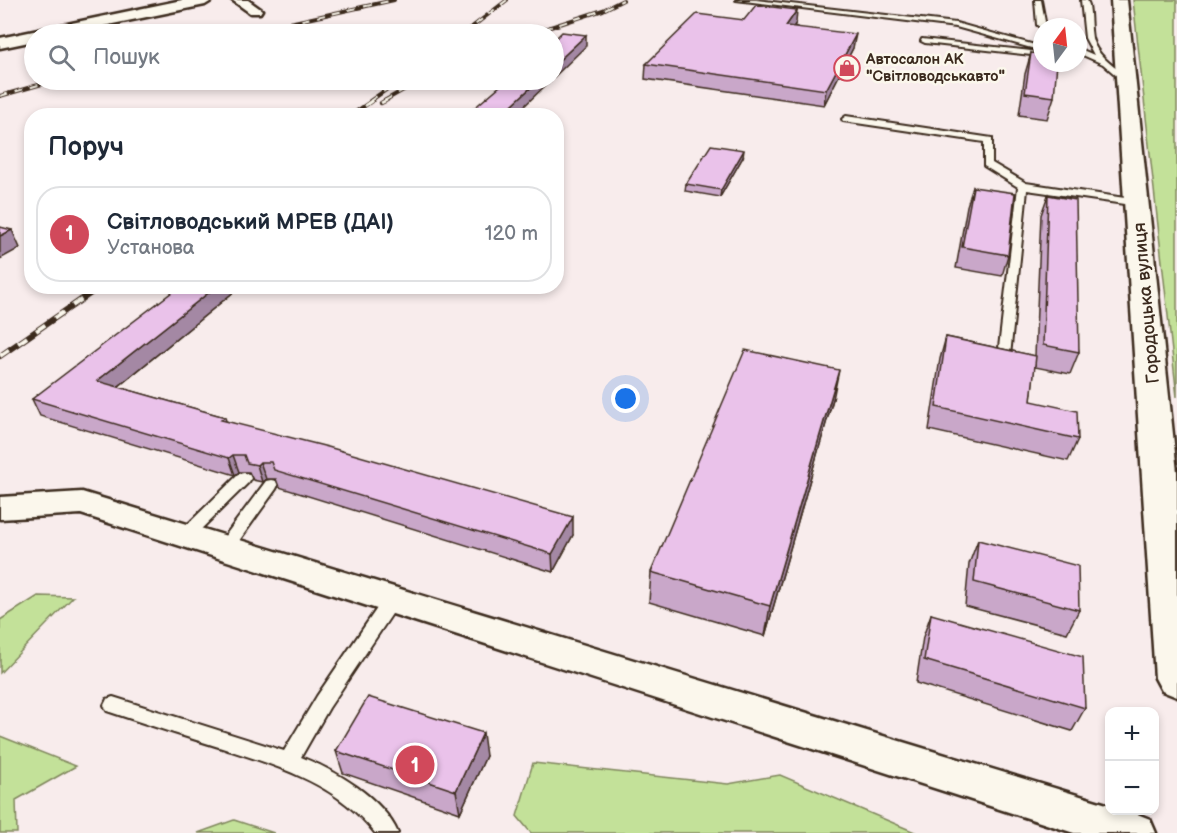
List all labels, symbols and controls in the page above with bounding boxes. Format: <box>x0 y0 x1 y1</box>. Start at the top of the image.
north arrow <box>1033 18 1087 72</box>
search box <box>24 24 564 90</box>
icon: search <box>45 41 78 74</box>
text: Пошук <box>93 44 160 71</box>
place label: Автосалон АК "Світловодськавто" <box>865 50 1005 86</box>
shop icon: Автосалон АК "Світловодськавто" <box>832 53 862 83</box>
text: Поруч <box>48 132 124 163</box>
text: Світловодський МРЕВ (ДАІ) <box>107 209 394 236</box>
text: 1 <box>65 222 74 246</box>
text: 120 m <box>485 222 538 246</box>
street label: Городоцька вулиця <box>1129 222 1164 384</box>
text: Установа <box>107 236 195 260</box>
your location <box>611 384 640 413</box>
map controls <box>1105 707 1159 815</box>
button: + <box>1105 707 1159 761</box>
pin: 1 <box>396 742 434 788</box>
button: − <box>1105 761 1159 815</box>

